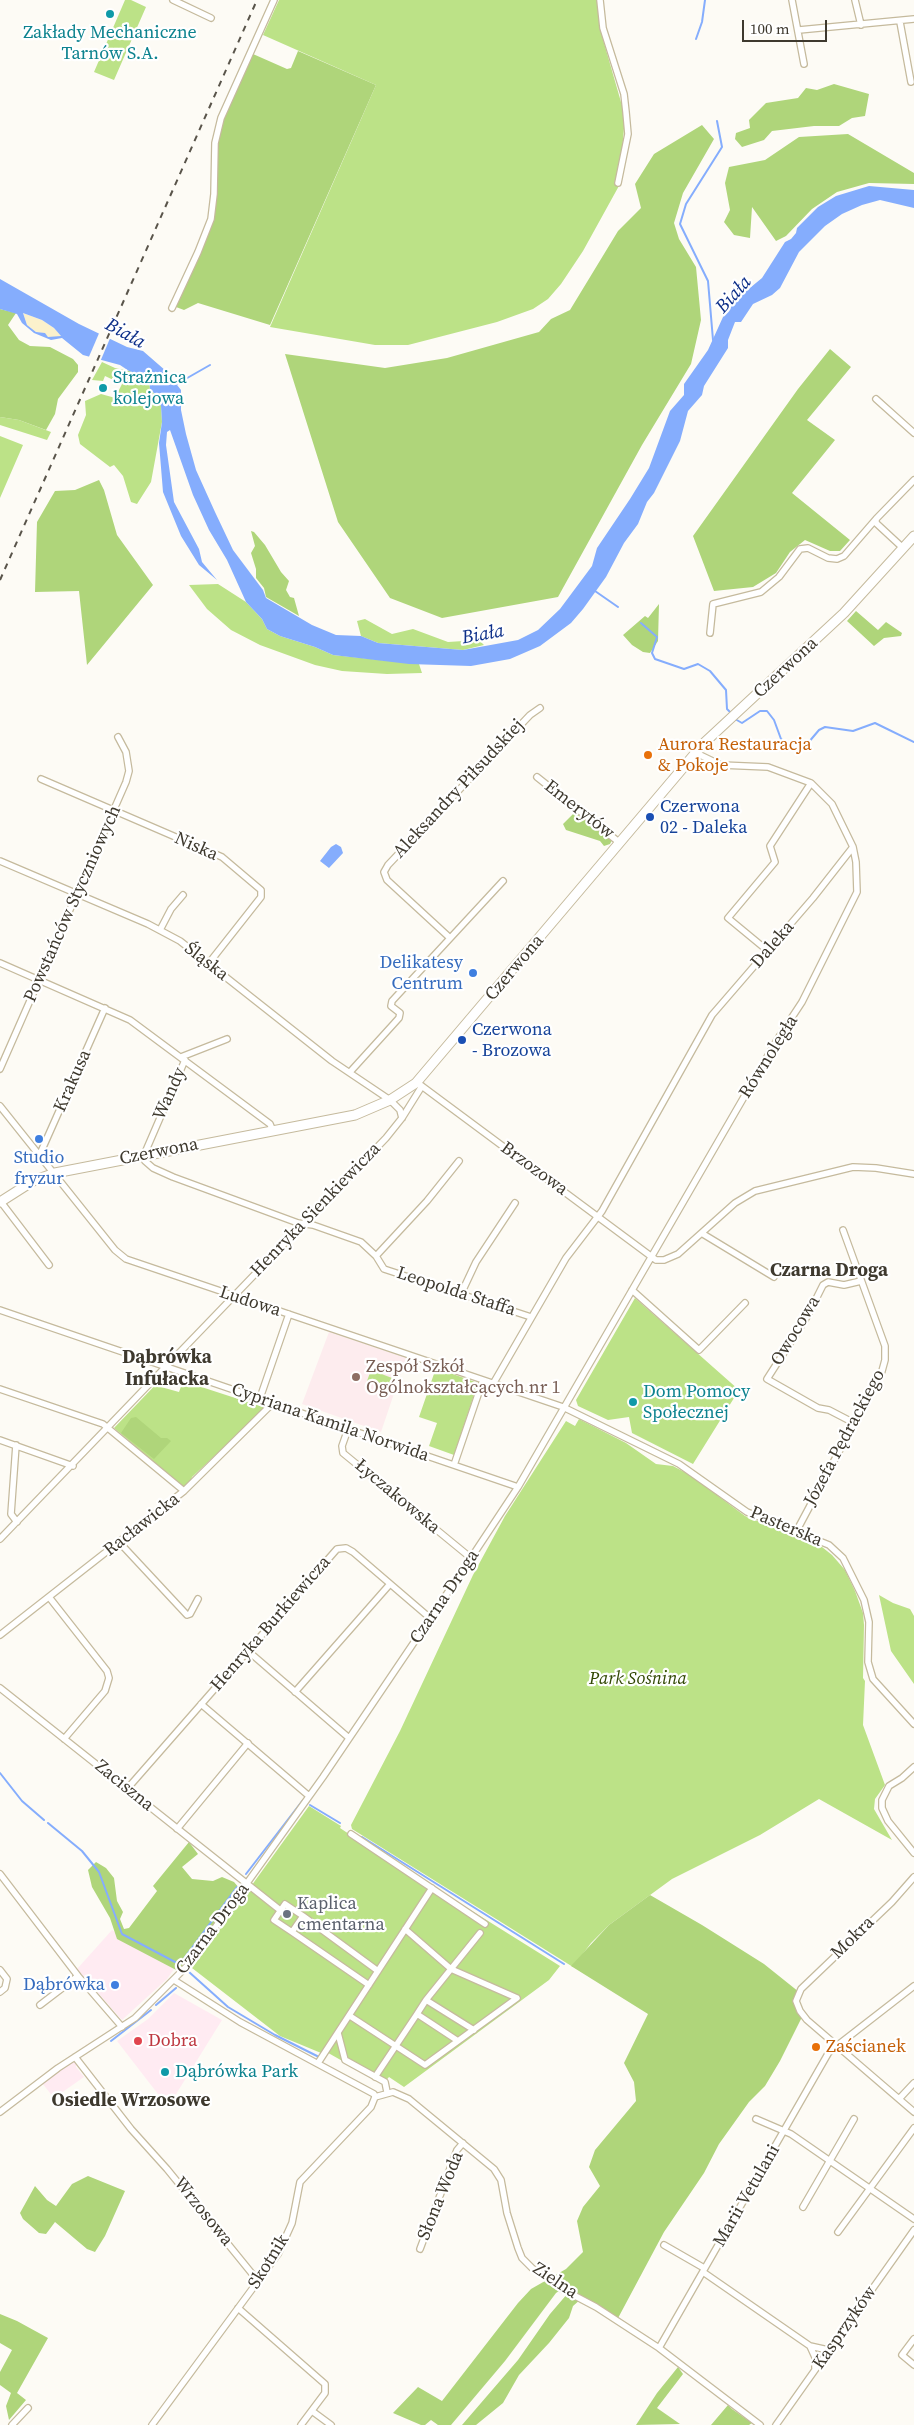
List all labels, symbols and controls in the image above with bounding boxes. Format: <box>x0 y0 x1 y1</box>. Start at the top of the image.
marker: Zakłady Mechaniczne Tarnów S.A. <box>104 8 116 20</box>
scale bar <box>744 10 829 42</box>
text: 100 m <box>750 18 790 39</box>
place label: Zakłady Mechaniczne Tarnów S.A. <box>23 22 197 64</box>
water label: Biała <box>711 272 757 318</box>
water label: Biała <box>101 314 149 354</box>
place label: Strażnica kolejowa <box>113 367 187 409</box>
marker: Strażnica kolejowa <box>97 382 109 394</box>
water label: Biała <box>460 620 506 650</box>
street label: Czerwona <box>749 633 823 703</box>
street label: Aleksandry Piłsudskiej <box>389 715 529 863</box>
place label: Aurora Restauracja & Pokoje <box>658 734 812 776</box>
marker: Aurora Restauracja & Pokoje <box>642 749 654 761</box>
street label: Emerytów <box>540 776 618 844</box>
place label: Czerwona 02 - Daleka <box>660 796 747 839</box>
street label: Powstańców Styczniowych <box>20 802 126 1006</box>
marker: Czerwona 02 - Daleka <box>644 811 656 823</box>
street label: Niska <box>171 828 221 866</box>
street label: Daleka <box>747 917 799 973</box>
street label: Czerwona <box>481 930 549 1006</box>
street label: Śląska <box>180 938 232 986</box>
place label: Delikatesy Centrum <box>379 952 463 994</box>
marker: Delikatesy Centrum <box>467 967 479 979</box>
street label: Równoległa <box>735 1011 803 1103</box>
place label: Czerwona - Brozowa <box>472 1019 552 1062</box>
marker: Czerwona - Brozowa <box>456 1034 468 1046</box>
street label: Krakusa <box>50 1047 96 1115</box>
street label: Wandy <box>149 1064 191 1124</box>
marker: Studio fryzur <box>33 1133 45 1145</box>
street label: Czerwona <box>118 1134 200 1170</box>
street label: Brzozowa <box>496 1137 572 1201</box>
street label: Henryka Sienkiewicza <box>246 1139 386 1281</box>
place label: Studio fryzur <box>14 1147 64 1190</box>
district label: Czarna Droga <box>770 1260 888 1282</box>
street label: Leopolda Staffa <box>394 1263 518 1321</box>
street label: Ludowa <box>217 1282 283 1322</box>
street label: Owocowa <box>767 1292 825 1370</box>
district label: Dąbrówka Infułacka <box>122 1347 212 1391</box>
place label: Zespół Szkół Ogólnokształcących nr 1 <box>366 1356 561 1398</box>
street label: Józefa Pędrackiego <box>800 1366 890 1510</box>
marker: Zespół Szkół Ogólnokształcących nr 1 <box>350 1371 362 1383</box>
street label: Cypriana Kamila Norwida <box>228 1379 432 1467</box>
place label: Dom Pomocy Społecznej <box>643 1381 750 1424</box>
marker: Dom Pomocy Społecznej <box>627 1396 639 1408</box>
street label: Łyczakowska <box>350 1455 444 1539</box>
street label: Racławicka <box>100 1489 184 1561</box>
street label: Pasterska <box>746 1502 826 1552</box>
street label: Czarna Droga <box>406 1546 484 1648</box>
street label: Henryka Burkiewicza <box>206 1552 336 1696</box>
park label: Park Sośnina <box>589 1668 687 1690</box>
street label: Zaciszna <box>90 1756 158 1816</box>
street label: Czarna Droga <box>172 1879 254 1979</box>
place label: Kaplica cmentarna <box>297 1893 385 1936</box>
marker: Kaplica cmentarna <box>281 1908 293 1920</box>
street label: Mokra <box>827 1912 879 1964</box>
place label: Dąbrówka <box>23 1974 105 1996</box>
marker: Dąbrówka <box>109 1979 121 1991</box>
place label: Dobra <box>148 2030 197 2052</box>
marker: Dobra <box>132 2035 144 2047</box>
place label: Zaścianek <box>826 2036 906 2058</box>
marker: Zaścianek <box>810 2041 822 2053</box>
place label: Dąbrówka Park <box>175 2061 298 2083</box>
marker: Dąbrówka Park <box>159 2066 171 2078</box>
district label: Osiedle Wrzosowe <box>52 2090 210 2112</box>
street label: Marii Vetulani <box>709 2141 785 2251</box>
street label: Słona Woda <box>413 2149 469 2243</box>
street label: Wrzosowa <box>169 2173 237 2251</box>
street label: Skotnik <box>244 2231 294 2293</box>
street label: Zielna <box>528 2258 582 2304</box>
street label: Kasprzyków <box>808 2282 882 2374</box>

